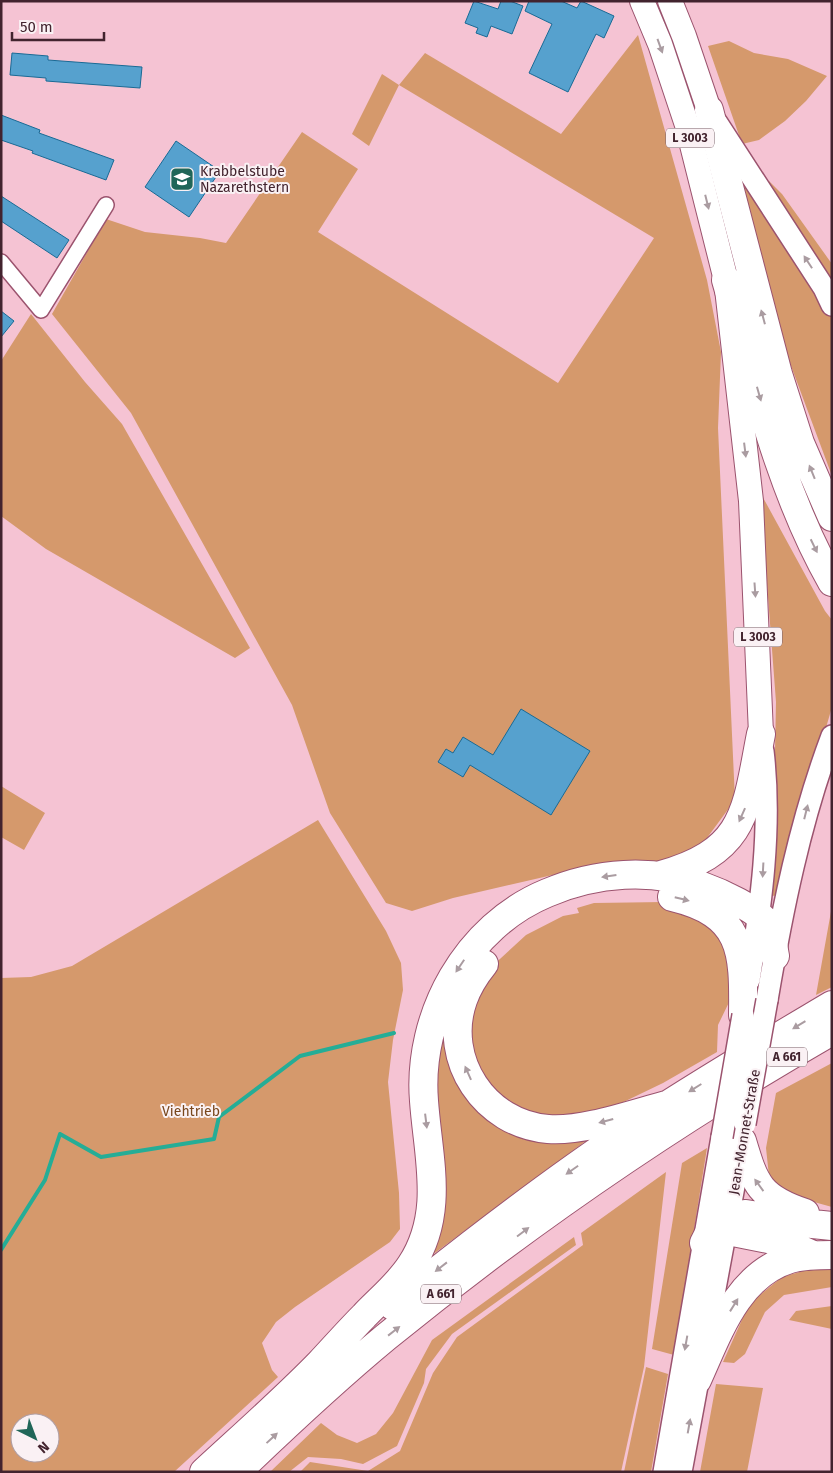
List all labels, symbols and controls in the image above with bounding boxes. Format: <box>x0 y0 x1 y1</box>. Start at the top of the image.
scale bar <box>12 10 105 42</box>
text: 50 m <box>20 18 53 36</box>
one-way arrow <box>657 39 664 54</box>
road number: L 3003 <box>666 128 714 148</box>
place label: Krabbelstube Nazarethstern <box>200 163 289 196</box>
school or university icon: Krabbelstube Nazarethstern <box>169 166 195 192</box>
one-way arrow <box>703 194 711 209</box>
one-way arrow <box>803 256 813 269</box>
one-way arrow <box>758 310 766 325</box>
one-way arrow <box>756 386 764 401</box>
one-way arrow <box>741 442 749 458</box>
one-way arrow <box>808 464 816 479</box>
one-way arrow <box>810 539 818 553</box>
one-way arrow <box>751 582 759 598</box>
road number: L 3003 <box>734 628 782 646</box>
one-way arrow <box>803 804 811 819</box>
one-way arrow <box>738 808 746 822</box>
one-way arrow <box>759 862 767 878</box>
one-way arrow <box>601 872 617 880</box>
one-way arrow <box>674 895 689 903</box>
one-way arrow <box>455 960 465 973</box>
one-way arrow <box>793 1020 806 1029</box>
road number: A 661 <box>767 1048 807 1066</box>
one-way arrow <box>463 1066 471 1080</box>
street label: Jean-Monnet-Straße <box>725 1068 764 1196</box>
one-way arrow <box>689 1083 702 1093</box>
park label: Viehtrieb <box>162 1103 220 1120</box>
one-way arrow <box>422 1114 430 1130</box>
one-way arrow <box>599 1117 614 1125</box>
one-way arrow <box>565 1165 578 1175</box>
one-way arrow <box>754 1178 764 1192</box>
one-way arrow <box>516 1227 530 1237</box>
one-way arrow <box>435 1262 448 1272</box>
road number: A 661 <box>421 1285 461 1304</box>
one-way arrow <box>730 1298 739 1311</box>
one-way arrow <box>387 1326 401 1336</box>
one-way arrow <box>682 1335 690 1351</box>
north arrow <box>10 1413 60 1463</box>
one-way arrow <box>686 1417 694 1433</box>
one-way arrow <box>266 1432 278 1444</box>
text: N <box>34 1438 53 1457</box>

